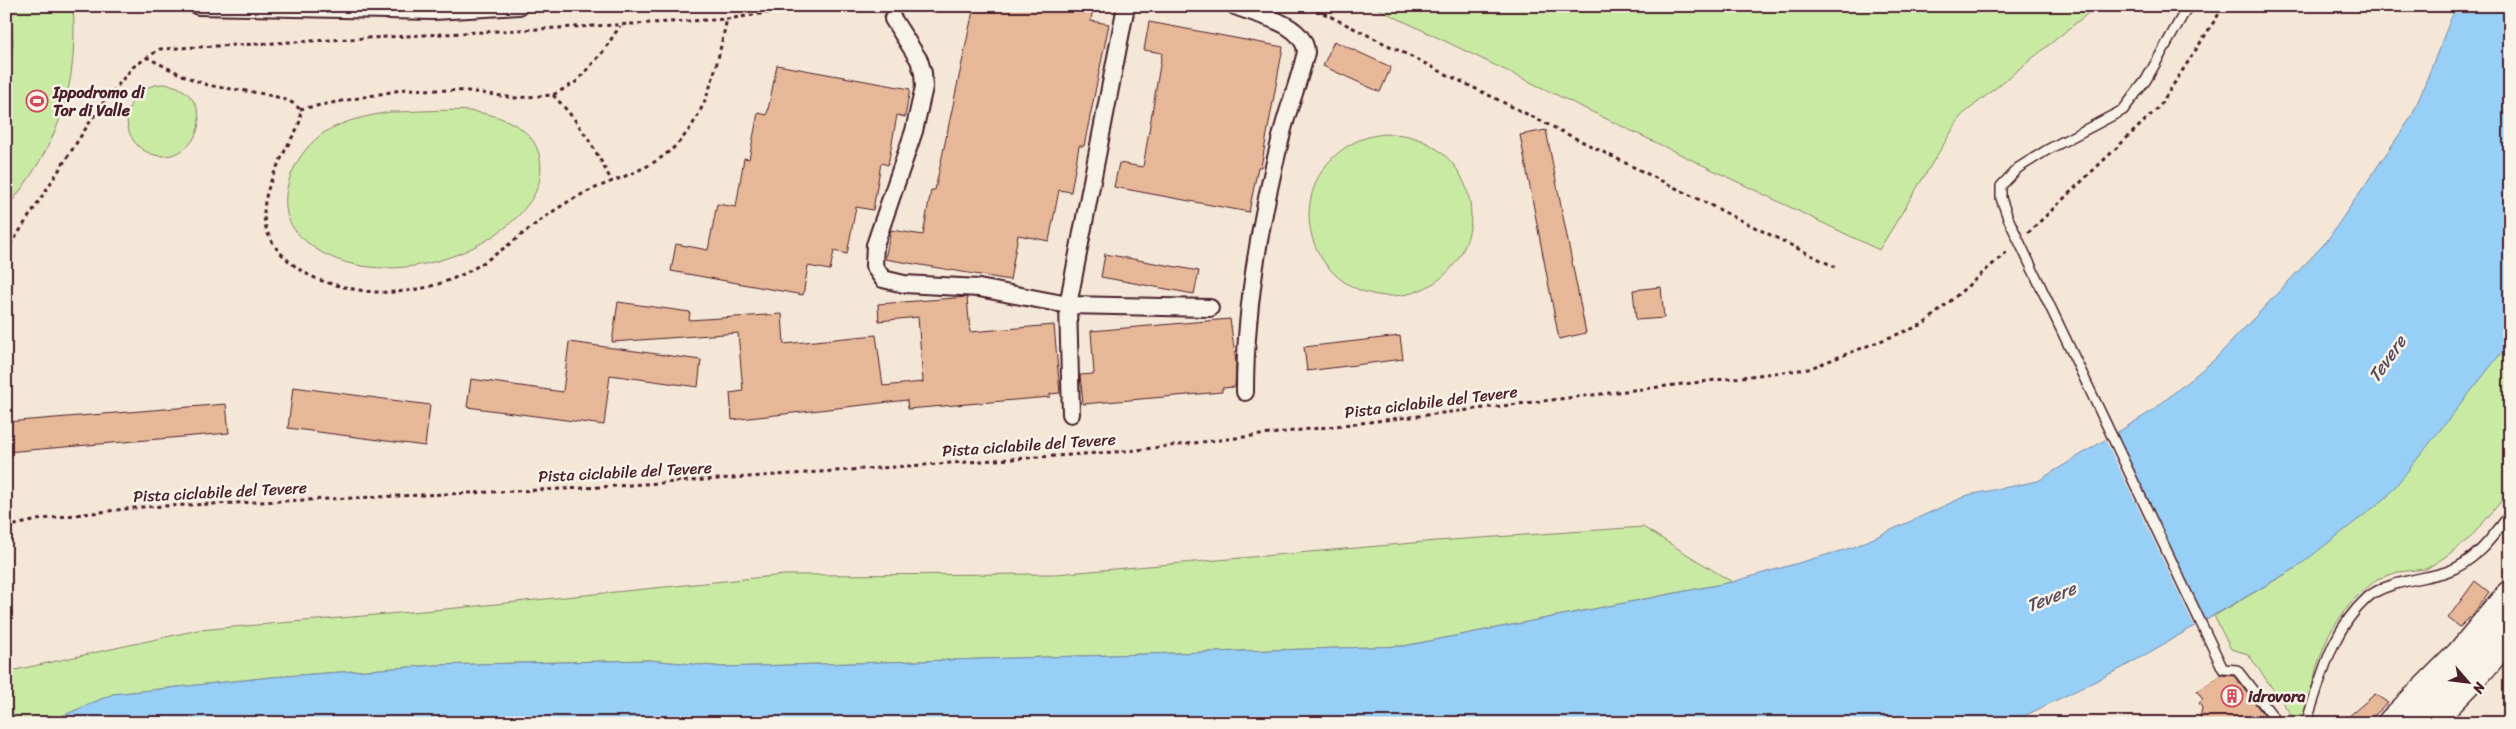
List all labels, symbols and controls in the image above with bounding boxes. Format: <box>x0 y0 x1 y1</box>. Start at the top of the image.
place label: Ippodromo di Tor di Valle <box>52 78 146 125</box>
sports icon: Ippodromo di Tor di Valle <box>25 89 49 113</box>
water label: Tevere <box>2359 327 2416 389</box>
street label: Pista ciclabile del Tevere <box>1343 377 1519 427</box>
street label: Pista ciclabile del Tevere <box>941 424 1117 466</box>
street label: Pista ciclabile del Tevere <box>537 453 713 491</box>
street label: Pista ciclabile del Tevere <box>132 473 308 511</box>
water label: Tevere <box>2021 572 2083 621</box>
north arrow <box>2444 656 2494 706</box>
text: N <box>2466 677 2493 698</box>
place label: idrovora <box>2248 682 2306 711</box>
building icon: idrovora <box>2220 684 2244 708</box>

